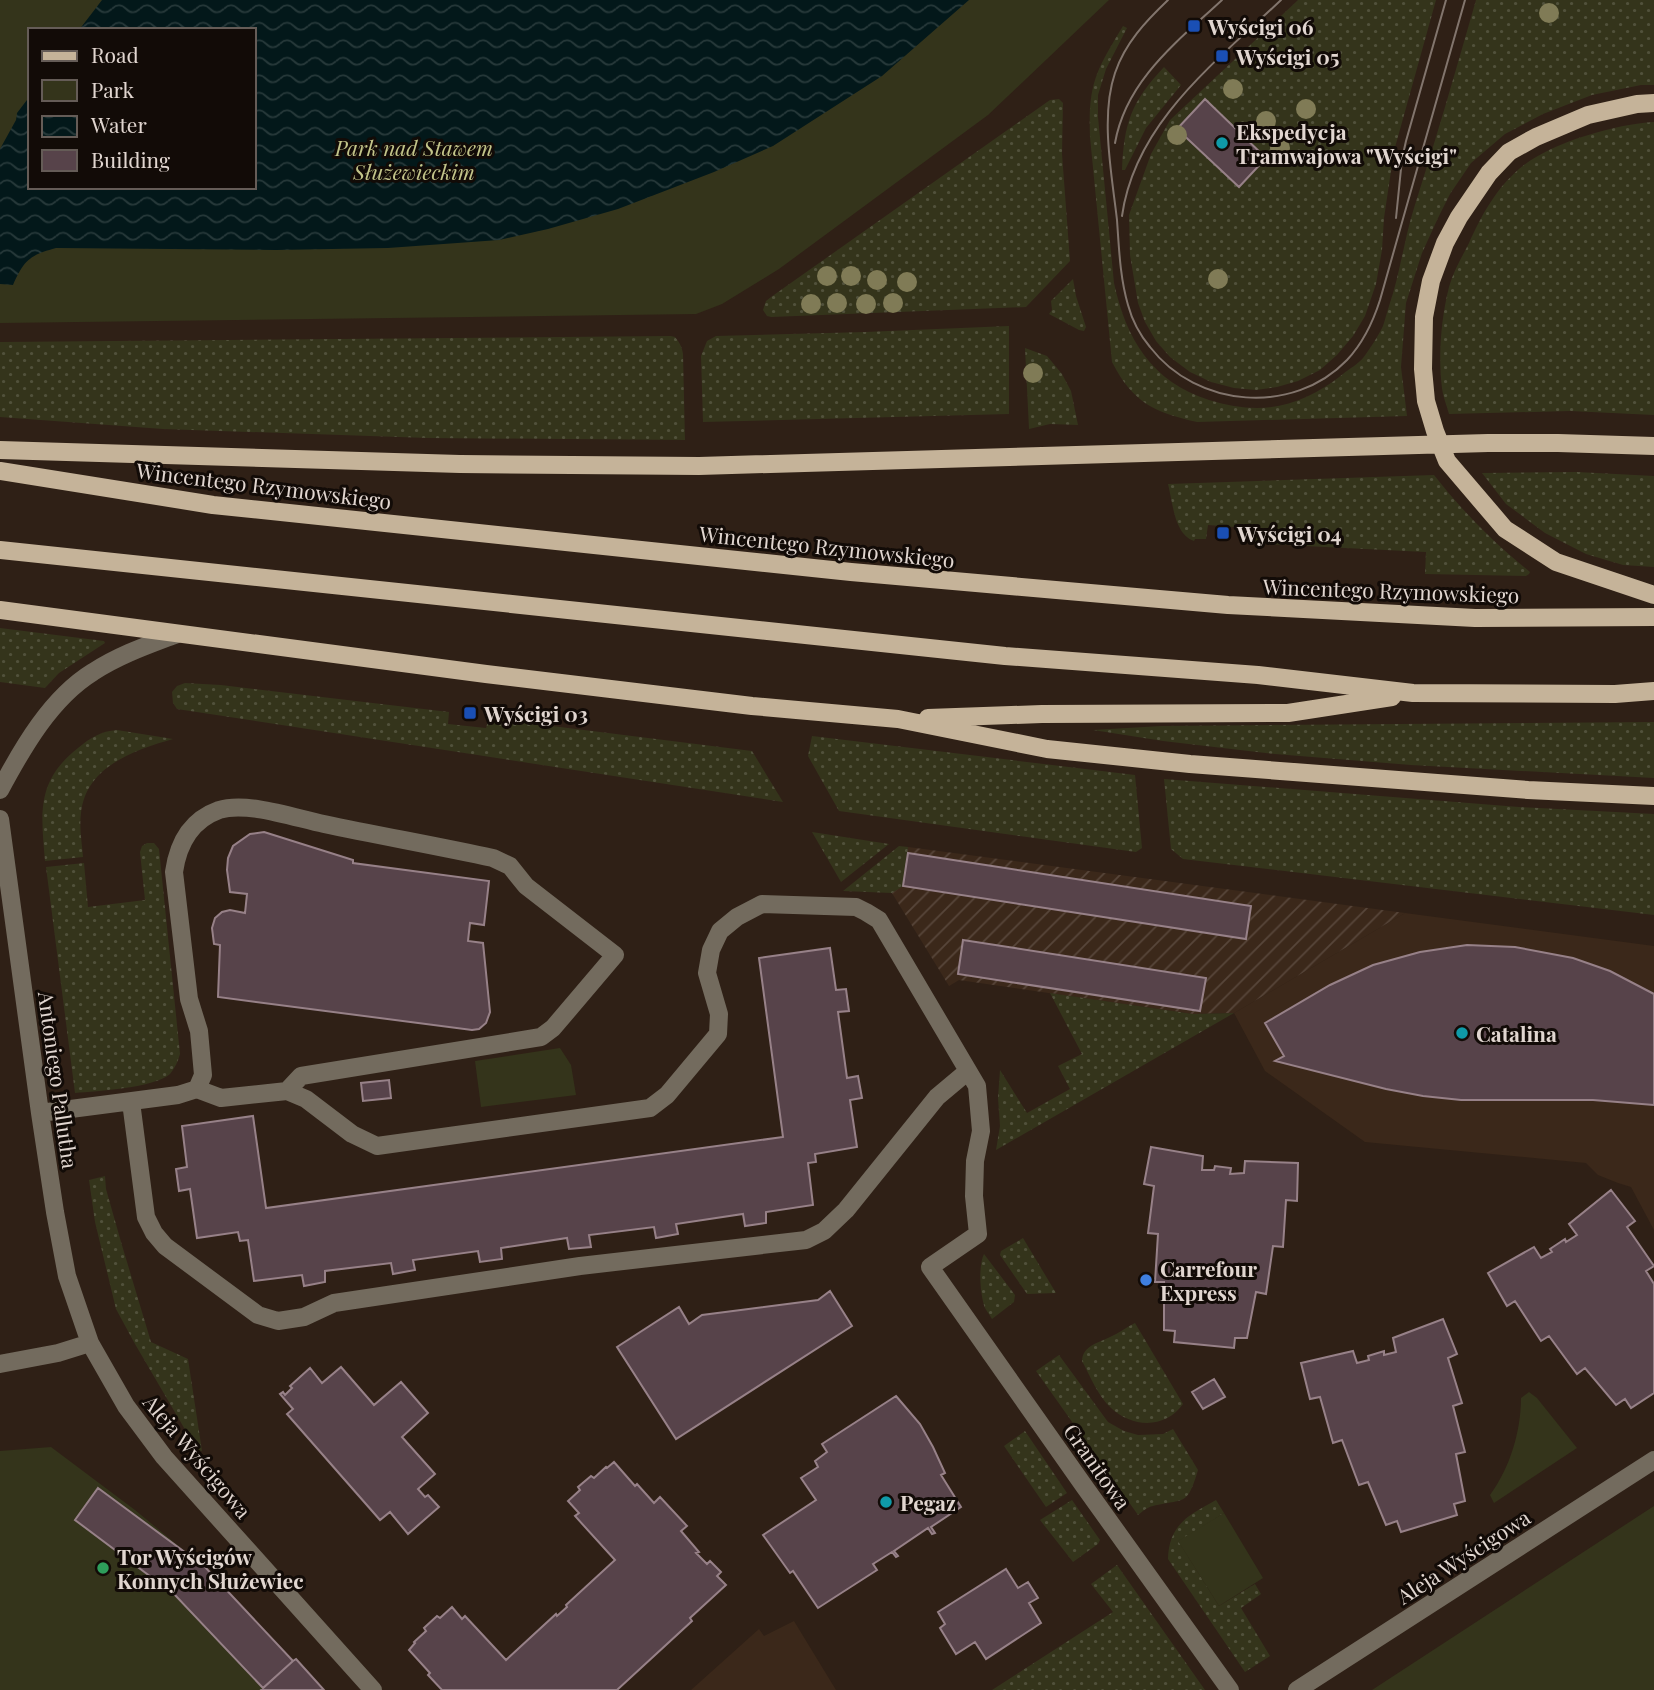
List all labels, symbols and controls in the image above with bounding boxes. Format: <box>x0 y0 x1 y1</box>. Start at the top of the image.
place label: Wyścigi 06 <box>1207 12 1314 40</box>
marker: Wyścigi 06 <box>1186 18 1202 34</box>
legend <box>28 28 256 189</box>
text: Road <box>91 40 139 68</box>
place label: Wyścigi 05 <box>1235 42 1339 70</box>
marker: Wyścigi 05 <box>1214 48 1230 64</box>
text: Park <box>91 75 135 103</box>
text: Water <box>90 110 147 138</box>
place label: Ekspedycja Tramwajowa "Wyścigi" <box>1236 117 1457 169</box>
park label: Park nad Stawem Służewieckim <box>334 133 493 185</box>
marker: Ekspedycja Tramwajowa "Wyścigi" <box>1214 135 1230 151</box>
text: Building <box>91 145 170 173</box>
street label: Wincentego Rzymowskiego <box>134 455 393 515</box>
street label: Wincentego Rzymowskiego <box>697 519 956 573</box>
place label: Wyścigi 04 <box>1236 519 1342 547</box>
marker: Wyścigi 04 <box>1215 525 1231 541</box>
street label: Wincentego Rzymowskiego <box>1261 571 1520 608</box>
place label: Wyścigi 03 <box>483 699 588 727</box>
marker: Wyścigi 03 <box>462 705 478 721</box>
street label: Antoniego Pallutha <box>33 989 85 1171</box>
place label: Catalina <box>1476 1019 1557 1047</box>
marker: Catalina <box>1454 1025 1470 1041</box>
place label: Carrefour Express <box>1160 1254 1257 1306</box>
marker: Carrefour Express <box>1138 1272 1154 1288</box>
street label: Aleja Wyścigowa <box>137 1387 258 1524</box>
street label: Granitowa <box>1058 1418 1138 1515</box>
place label: Pegaz <box>900 1488 956 1516</box>
marker: Pegaz <box>878 1494 894 1510</box>
street label: Aleja Wyścigowa <box>1390 1502 1535 1610</box>
place label: Tor Wyścigów Konnych Służewiec <box>117 1542 304 1594</box>
marker: Tor Wyścigów Konnych Służewiec <box>95 1560 111 1576</box>

